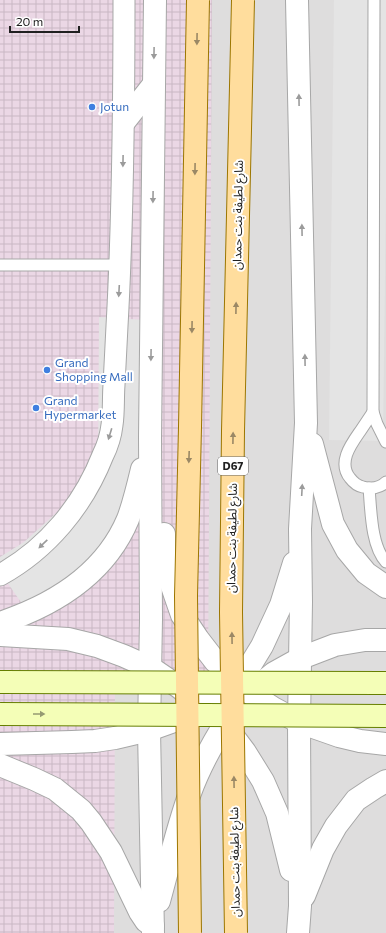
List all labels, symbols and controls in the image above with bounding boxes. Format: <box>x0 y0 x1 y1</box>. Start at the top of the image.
scale bar <box>10 8 79 34</box>
text: 20 m <box>16 14 43 28</box>
one-way arrow <box>194 33 200 46</box>
one-way arrow <box>151 47 157 60</box>
one-way arrow <box>296 94 303 106</box>
place label: Jotun <box>100 99 129 114</box>
marker: Jotun <box>87 102 97 112</box>
one-way arrow <box>119 155 126 167</box>
street label: شارع لطيفة بنت حمدان <box>229 160 248 270</box>
one-way arrow <box>192 163 198 176</box>
one-way arrow <box>149 191 156 203</box>
one-way arrow <box>299 223 305 236</box>
one-way arrow <box>116 285 122 298</box>
one-way arrow <box>233 301 239 314</box>
one-way arrow <box>189 321 195 334</box>
one-way arrow <box>148 349 154 362</box>
one-way arrow <box>302 353 308 366</box>
place label: Grand Shopping Mall <box>55 355 133 383</box>
marker: Grand Shopping Mall <box>42 365 52 375</box>
place label: Grand Hypermarket <box>44 393 116 421</box>
marker: Grand Hypermarket <box>31 403 41 413</box>
one-way arrow <box>107 429 113 441</box>
one-way arrow <box>230 431 236 444</box>
one-way arrow <box>186 451 193 463</box>
road number: D67 <box>218 457 248 475</box>
street label: شارع لطيفة بنت حمدان <box>223 483 242 593</box>
one-way arrow <box>299 484 306 496</box>
one-way arrow <box>38 539 48 549</box>
one-way arrow <box>229 631 235 644</box>
one-way arrow <box>33 711 46 717</box>
one-way arrow <box>231 775 237 788</box>
street label: شارع لطيفة بنت حمدان <box>226 807 245 917</box>

